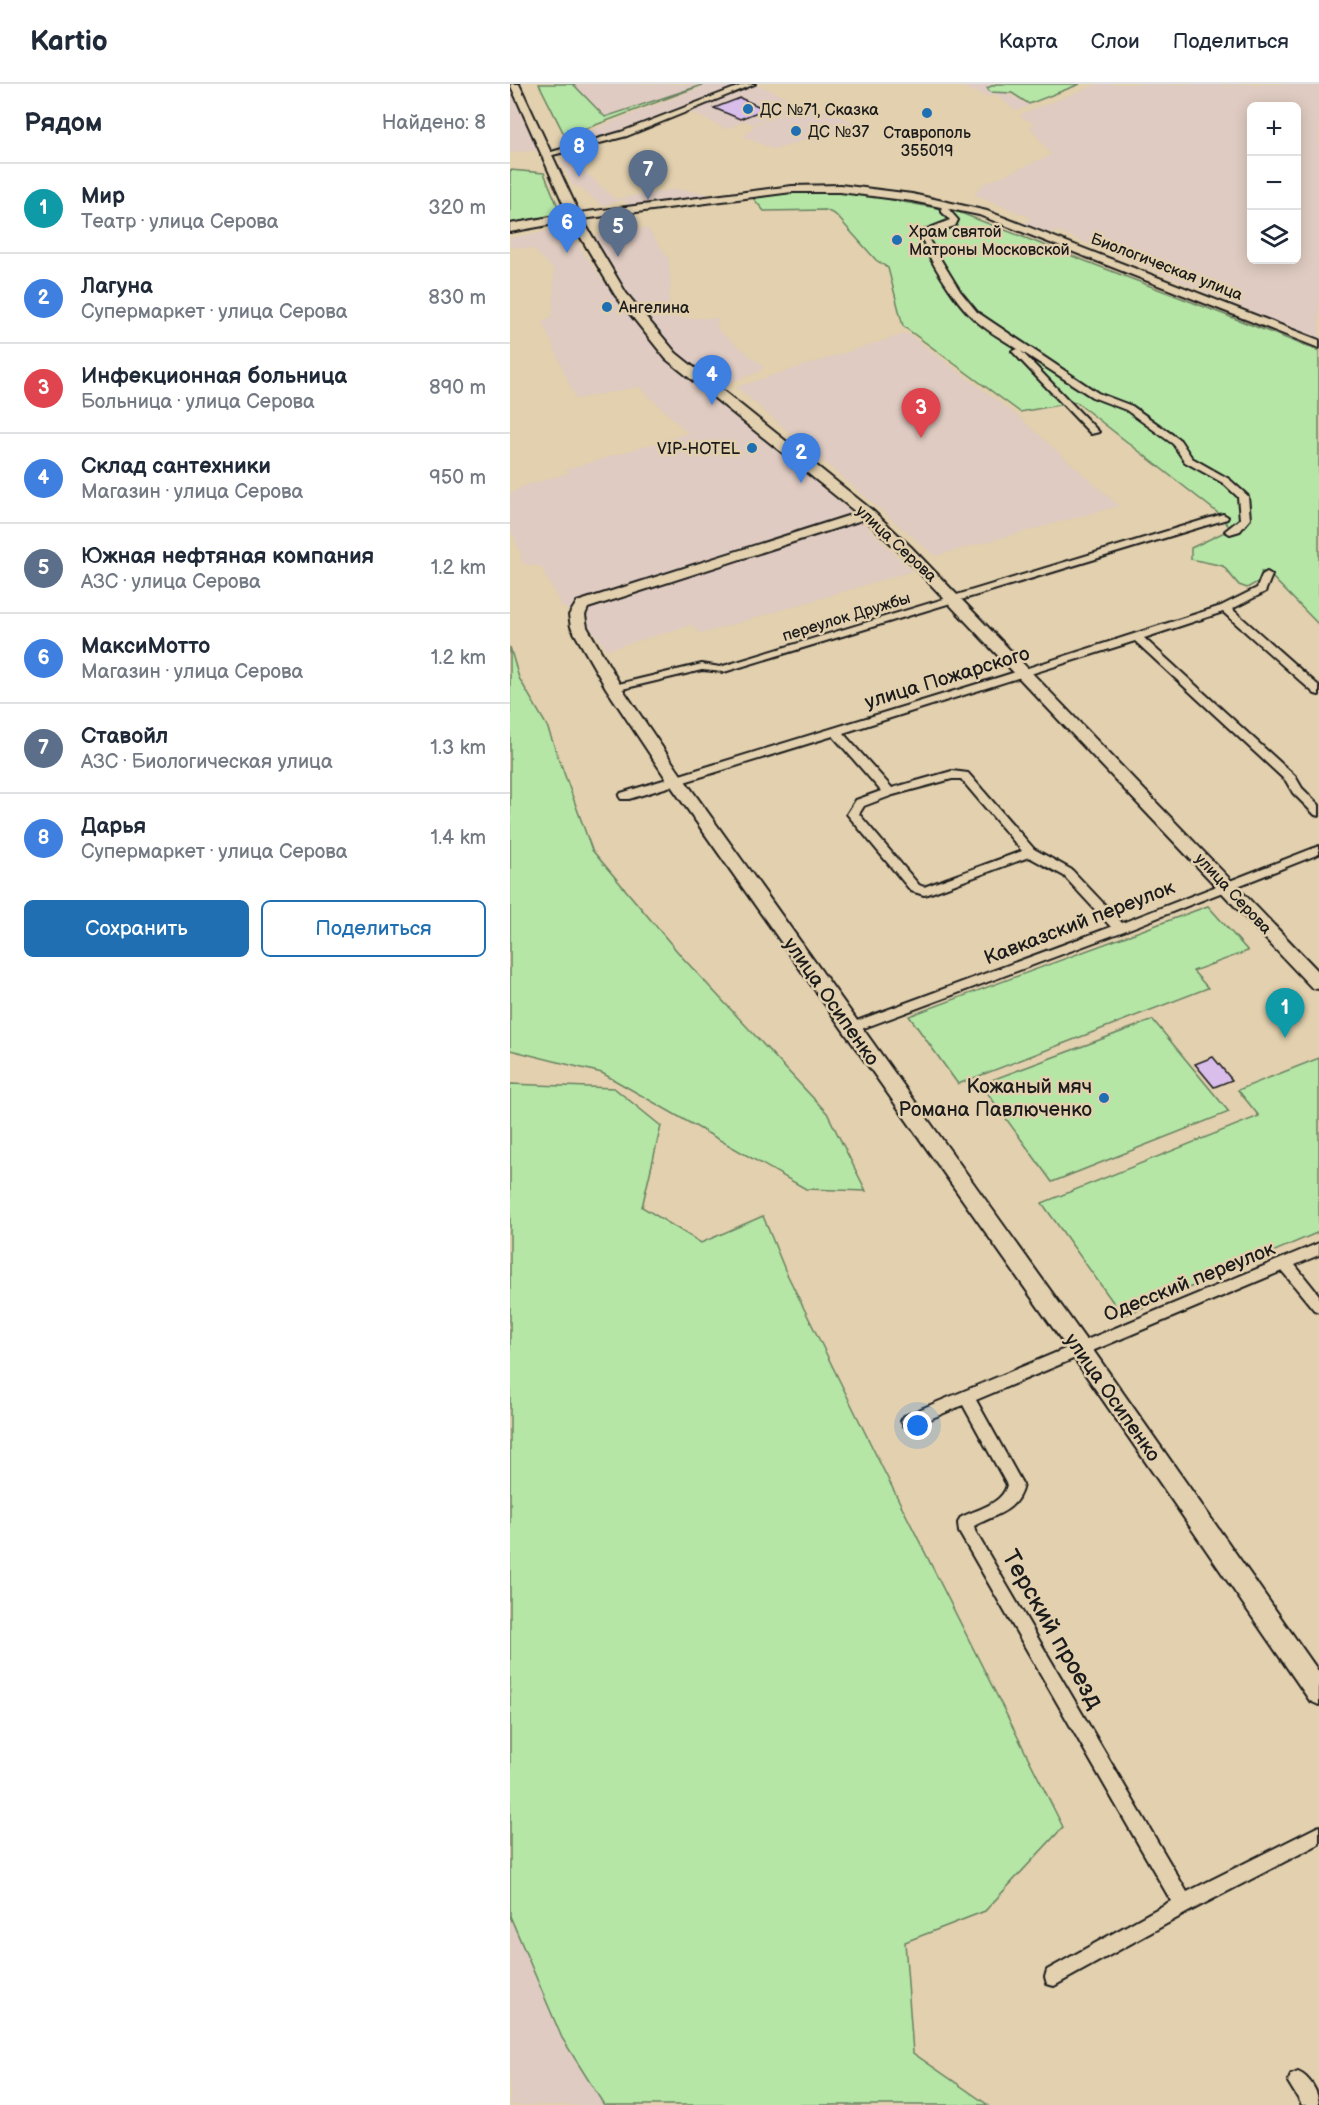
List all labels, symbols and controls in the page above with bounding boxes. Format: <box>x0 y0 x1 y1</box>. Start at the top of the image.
text: Kartio <box>30 25 108 58</box>
text: Карта <box>999 29 1058 54</box>
text: Слои <box>1091 29 1140 54</box>
text: Поделиться <box>1173 29 1289 54</box>
place label: ДС №71, Сказка <box>760 101 879 120</box>
marker: ДС №71, Сказка <box>741 102 755 116</box>
map controls <box>1247 102 1301 264</box>
button: + <box>1247 102 1301 156</box>
marker: Ставрополь 355019 <box>920 106 934 120</box>
text: Рядом <box>24 108 102 139</box>
text: Найдено: 8 <box>382 111 486 135</box>
place label: ДС №37 <box>808 123 869 142</box>
marker: ДС №37 <box>789 124 803 138</box>
place label: Ставрополь 355019 <box>883 124 971 161</box>
pin: 8 <box>560 128 598 177</box>
pin: 7 <box>628 150 668 200</box>
button: − <box>1247 156 1301 210</box>
text: Мир <box>81 183 125 210</box>
text: 1 <box>39 196 48 220</box>
text: 320 m <box>428 196 486 220</box>
pin: 6 <box>548 204 586 253</box>
pin: 5 <box>598 208 638 257</box>
text: Театр · улица Серова <box>81 210 279 234</box>
button: layers <box>1247 210 1301 264</box>
place label: Храм святой Матроны Московской <box>909 223 1070 260</box>
street label: Биологическая улица <box>1088 230 1246 305</box>
marker: Храм святой Матроны Московской <box>890 233 904 247</box>
text: Лагуна <box>81 273 153 300</box>
text: 2 <box>38 286 49 310</box>
text: 830 m <box>428 286 486 310</box>
place label: Ангелина <box>618 299 690 318</box>
text: Супермаркет · улица Серова <box>81 300 348 324</box>
marker: Ангелина <box>600 300 614 314</box>
pin: 4 <box>692 356 732 405</box>
text: Инфекционная больница <box>81 363 347 390</box>
text: 3 <box>38 376 49 400</box>
text: 890 m <box>429 376 486 400</box>
pin: 3 <box>902 388 940 438</box>
text: Больница · улица Серова <box>81 390 315 414</box>
pin: 2 <box>782 434 820 483</box>
place label: VIP-HOTEL <box>657 440 741 459</box>
marker: VIP-HOTEL <box>745 441 759 455</box>
text: Склад сантехники <box>81 453 271 480</box>
text: 4 <box>38 466 49 490</box>
text: 950 m <box>429 466 486 490</box>
text: Магазин · улица Серова <box>81 480 303 504</box>
street label: улица Серова <box>852 502 941 587</box>
text: Южная нефтяная компания <box>81 543 374 570</box>
text: 5 <box>38 556 49 580</box>
text: 1.2 km <box>431 556 486 580</box>
text: АЗС · улица Серова <box>81 570 261 594</box>
street label: переулок Дружбы <box>780 589 913 646</box>
text: МаксиМотто <box>81 633 210 660</box>
street label: улица Пожарского <box>862 642 1032 714</box>
text: 6 <box>37 646 50 670</box>
text: 1.2 km <box>431 646 486 670</box>
text: Магазин · улица Серова <box>81 660 303 684</box>
text: Ставойл <box>81 723 168 750</box>
text: 7 <box>38 736 49 760</box>
text: 1.3 km <box>430 736 486 760</box>
text: АЗС · Биологическая улица <box>81 750 333 774</box>
text: Дарья <box>81 813 146 840</box>
text: 8 <box>37 826 50 850</box>
text: 1.4 km <box>430 826 486 850</box>
text: Супермаркет · улица Серова <box>81 840 348 864</box>
street label: улица Серова <box>1191 850 1276 939</box>
street label: Кавказский переулок <box>981 875 1178 970</box>
button: Сохранить <box>24 900 249 957</box>
button: Поделиться <box>261 900 486 957</box>
street label: улица Осипенко <box>778 933 884 1070</box>
pin: 1 <box>1266 988 1304 1038</box>
place label: Кожаный мяч Романа Павлюченко <box>898 1075 1092 1122</box>
marker: Кожаный мяч Романа Павлюченко <box>1097 1091 1111 1105</box>
street label: Одесский переулок <box>1100 1236 1279 1327</box>
street label: улица Осипенко <box>1059 1329 1165 1466</box>
your location <box>903 1411 932 1440</box>
street label: Терский проезд <box>995 1545 1110 1714</box>

